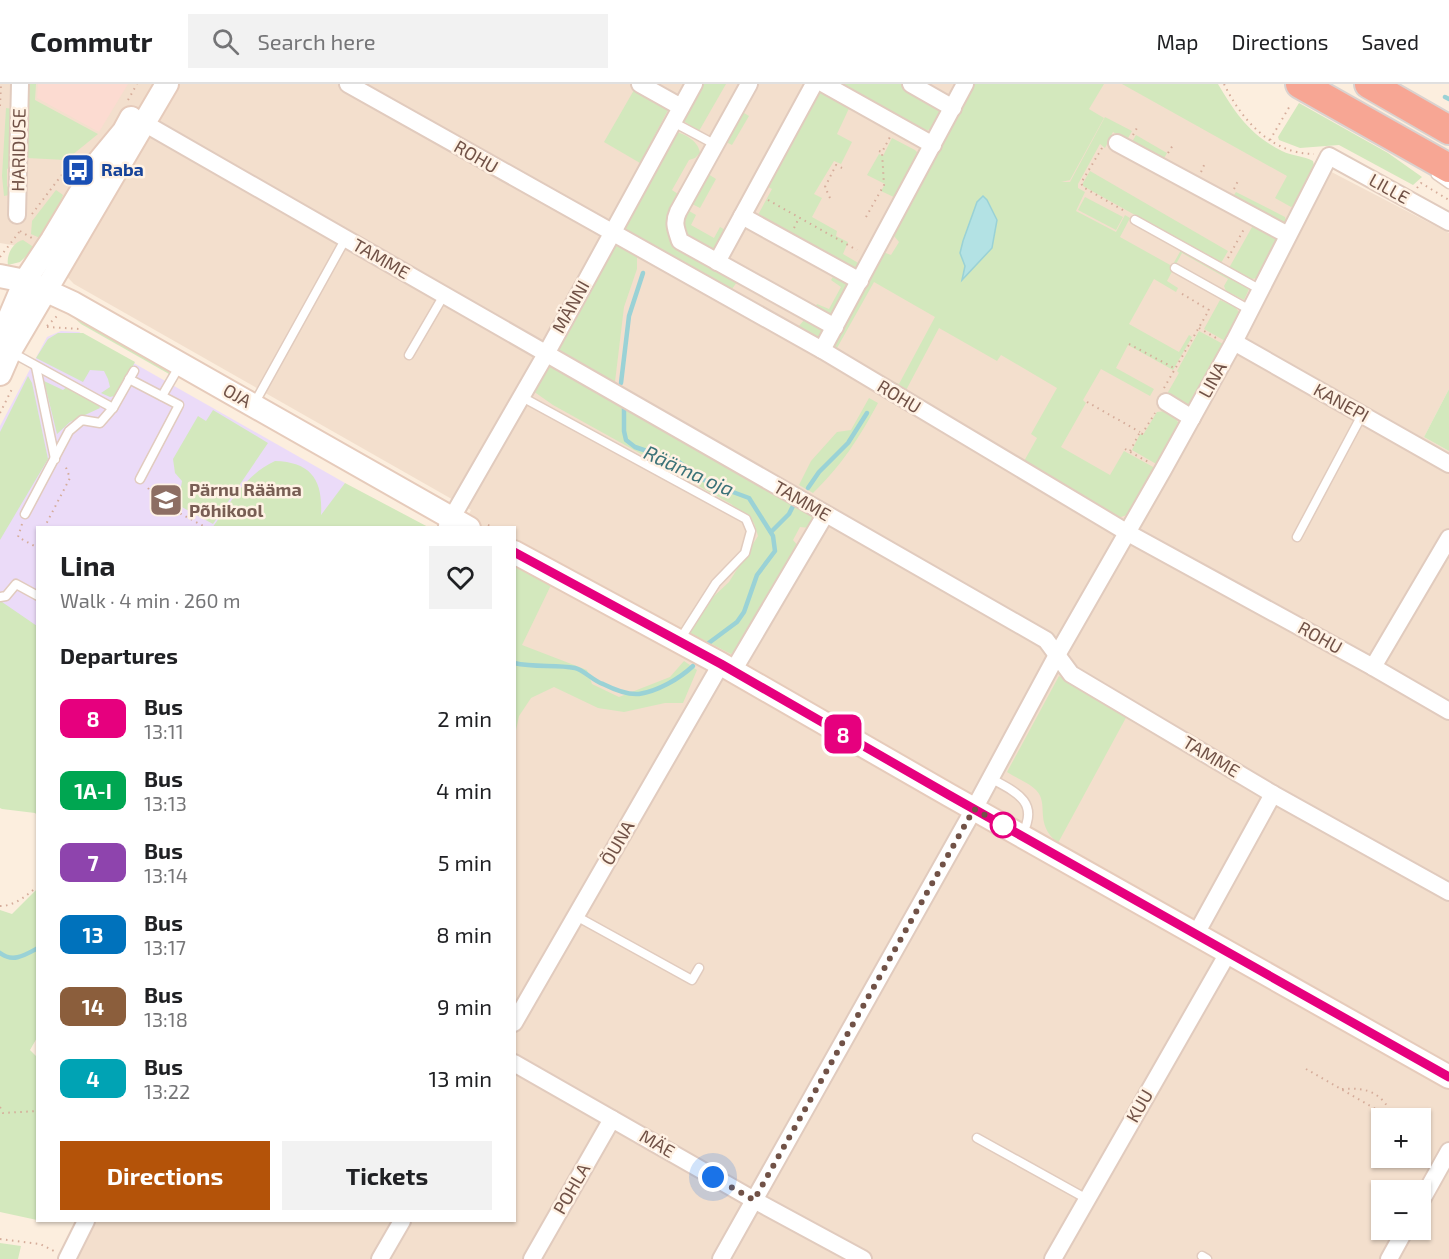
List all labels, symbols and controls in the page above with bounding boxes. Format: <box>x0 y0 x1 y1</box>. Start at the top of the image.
search box <box>188 14 608 68</box>
text: Commutr <box>30 24 152 58</box>
icon: search <box>209 25 242 58</box>
text: Search here <box>257 28 376 54</box>
text: Map <box>1156 29 1199 54</box>
text: Directions <box>1232 29 1328 54</box>
text: Saved <box>1361 29 1419 54</box>
street label: HARIDUSE <box>6 108 30 192</box>
street label: ROHU <box>451 135 502 177</box>
bus stop icon: Raba <box>60 152 96 188</box>
place label: Raba <box>101 158 144 180</box>
street label: LILLE <box>1366 168 1413 208</box>
street label: TAMME <box>349 233 414 283</box>
street label: MÄNNI <box>547 276 594 337</box>
street label: LINA <box>1193 357 1231 401</box>
street label: ROHU <box>874 375 925 418</box>
street label: OJA <box>219 378 256 412</box>
street label: KANEPI <box>1310 378 1373 426</box>
water label: Rääma oja <box>641 440 738 501</box>
street label: TAMME <box>770 475 835 525</box>
place label: Pärnu Rääma Põhikool <box>189 478 302 521</box>
school or university icon: Pärnu Rääma Põhikool <box>148 482 184 518</box>
button: heart <box>429 546 492 609</box>
text: Lina <box>60 548 116 582</box>
text: Walk · 4 min · 260 m <box>60 588 240 612</box>
street label: ROHU <box>1295 616 1346 658</box>
text: Departures <box>60 642 178 668</box>
text: Bus <box>144 693 183 719</box>
text: 2 min <box>437 705 492 731</box>
text: 8 <box>86 706 100 731</box>
line badge: 8 <box>824 714 862 754</box>
text: 13:11 <box>144 719 184 743</box>
text: 8 <box>836 722 850 747</box>
street label: TAMME <box>1179 731 1244 782</box>
text: Bus <box>144 765 183 791</box>
text: 4 min <box>436 777 492 803</box>
text: 1A-I <box>74 778 112 803</box>
text: 13:13 <box>144 791 187 815</box>
unlabelled marker <box>990 812 1016 838</box>
street label: ÕUNA <box>596 816 639 869</box>
text: Bus <box>144 837 183 863</box>
text: 5 min <box>438 849 492 875</box>
text: 7 <box>87 850 99 875</box>
text: 13:14 <box>144 863 188 887</box>
text: Bus <box>144 909 183 935</box>
text: 8 min <box>436 921 492 947</box>
text: 13 <box>83 922 103 947</box>
text: 13:17 <box>144 935 186 959</box>
text: Bus <box>144 981 183 1007</box>
text: 9 min <box>437 993 492 1019</box>
text: 14 <box>82 994 104 1019</box>
text: 13:18 <box>144 1007 188 1031</box>
text: Bus <box>144 1053 183 1079</box>
text: 13 min <box>429 1065 492 1091</box>
text: 4 <box>86 1066 100 1091</box>
text: 13:22 <box>144 1079 190 1103</box>
street label: KUU <box>1121 1085 1157 1126</box>
map controls <box>1371 1108 1431 1240</box>
button: + <box>1371 1108 1431 1168</box>
street label: MÄE <box>636 1124 679 1162</box>
button: Directions <box>60 1141 270 1210</box>
button: Tickets <box>282 1141 492 1210</box>
street label: POHLA <box>548 1158 595 1218</box>
your location <box>698 1162 728 1192</box>
button: − <box>1371 1180 1431 1240</box>

